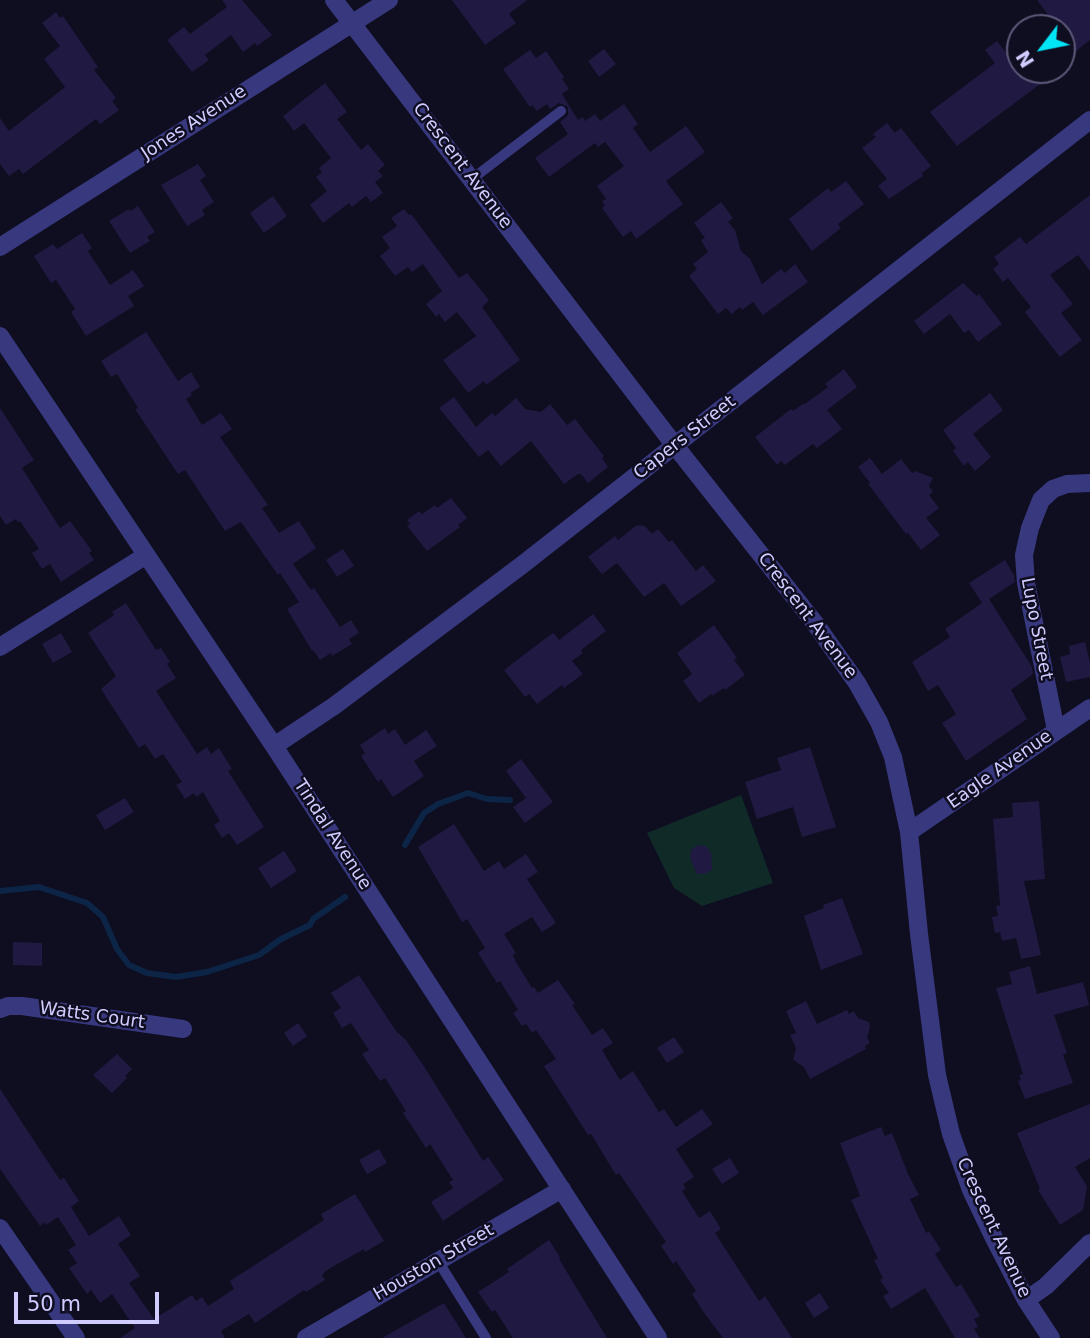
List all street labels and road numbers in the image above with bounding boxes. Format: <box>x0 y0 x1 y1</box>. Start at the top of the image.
street label: Jones Avenue <box>137 81 251 165</box>
street label: Crescent Avenue <box>408 99 516 233</box>
street label: Capers Street <box>630 392 740 484</box>
street label: Crescent Avenue <box>753 549 861 683</box>
street label: Lupo Street <box>1015 576 1057 682</box>
street label: Eagle Avenue <box>944 726 1056 814</box>
street label: Tindal Avenue <box>288 776 376 894</box>
street label: Watts Court <box>38 998 146 1034</box>
street label: Crescent Avenue <box>951 1155 1035 1301</box>
street label: Houston Street <box>370 1220 498 1306</box>

